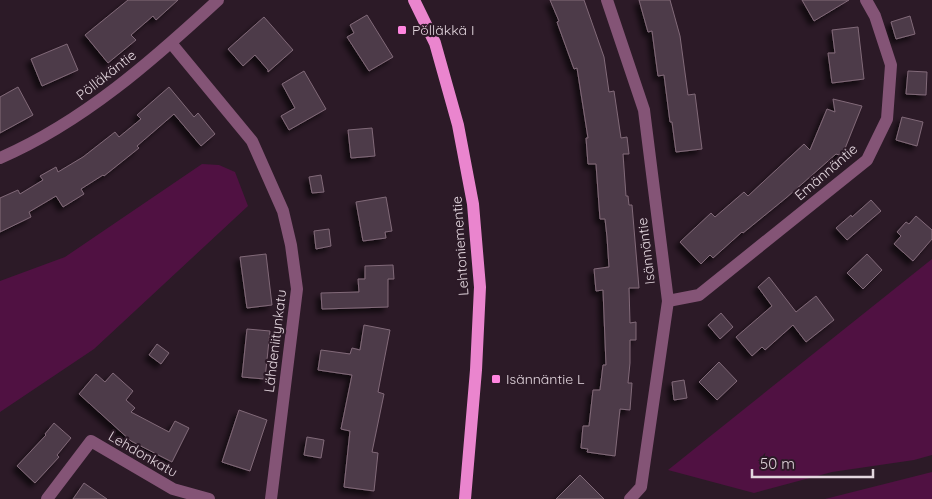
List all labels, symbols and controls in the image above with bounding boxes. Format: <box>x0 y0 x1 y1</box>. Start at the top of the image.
place label: Pölläkkä I <box>412 21 474 39</box>
marker: Pölläkkä I <box>396 24 408 36</box>
street label: Pölläkäntie <box>72 46 140 104</box>
street label: Emännäntie <box>791 140 861 204</box>
street label: Lehtoniementie <box>448 195 472 296</box>
street label: Isännäntie <box>633 217 659 285</box>
street label: Lähdeniitynkatu <box>260 288 290 394</box>
place label: Isännäntie L <box>506 370 585 388</box>
marker: Isännäntie L <box>490 373 502 385</box>
street label: Lehdonkatu <box>105 427 181 481</box>
scale bar <box>752 446 873 478</box>
text: 50 m <box>760 454 795 473</box>

